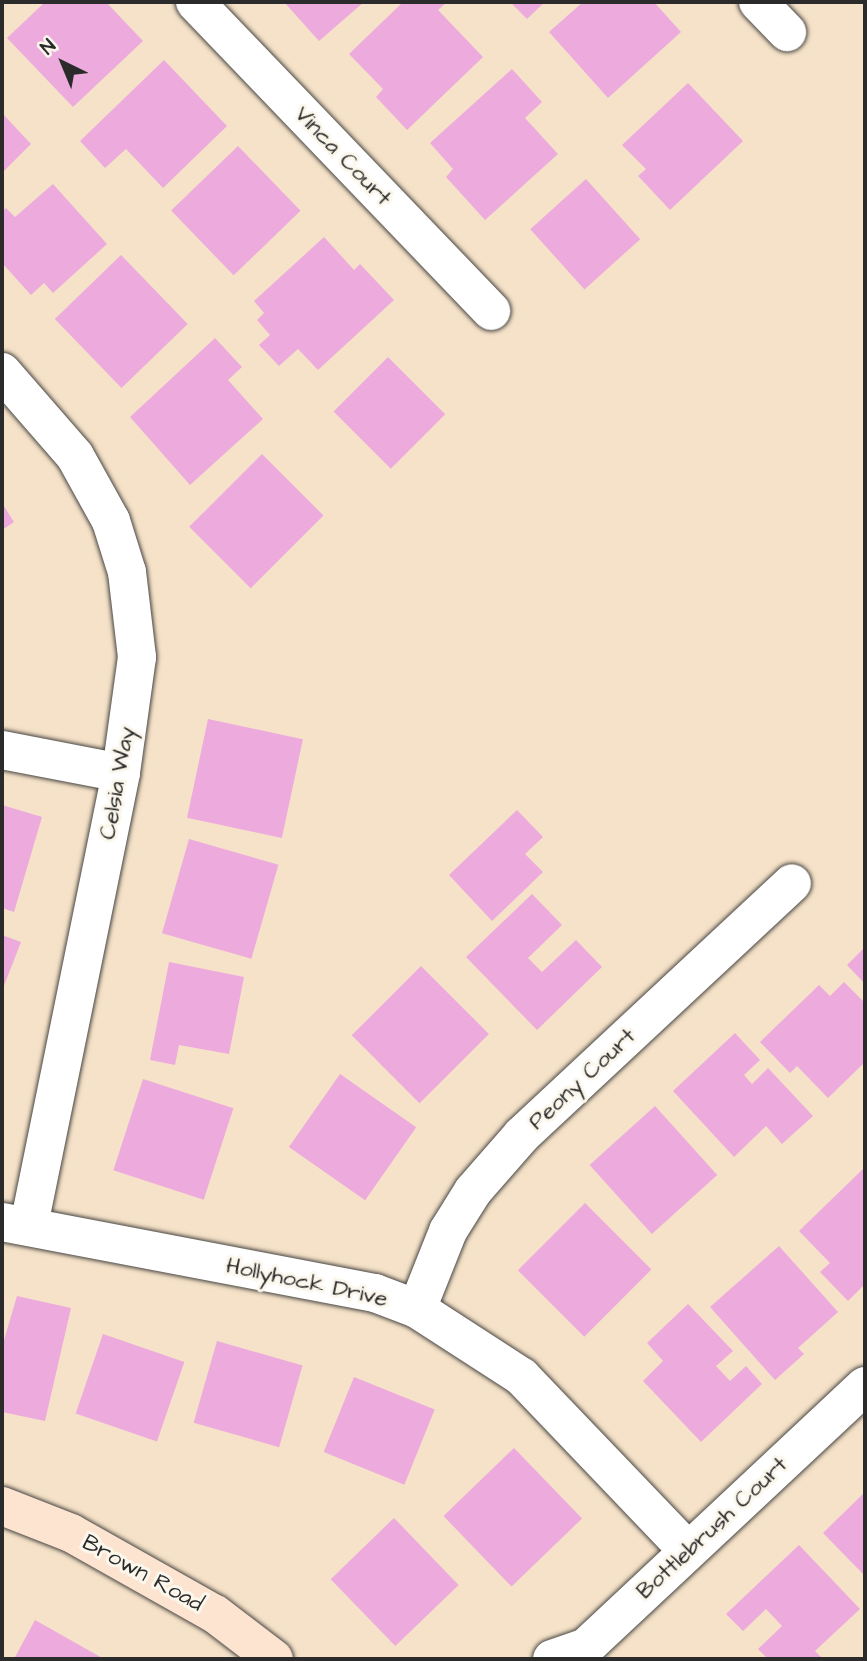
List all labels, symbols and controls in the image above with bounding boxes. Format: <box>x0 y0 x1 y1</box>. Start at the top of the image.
north arrow <box>28 28 98 98</box>
text: N <box>35 33 62 61</box>
street label: Vinca Court <box>289 100 397 212</box>
street label: Celsia Way <box>93 724 141 842</box>
street label: Peony Court <box>523 1022 641 1136</box>
street label: Hollyhock Drive <box>224 1251 390 1313</box>
street label: Bottlebrush Court <box>631 1451 793 1605</box>
street label: Brown Road <box>78 1528 208 1618</box>

